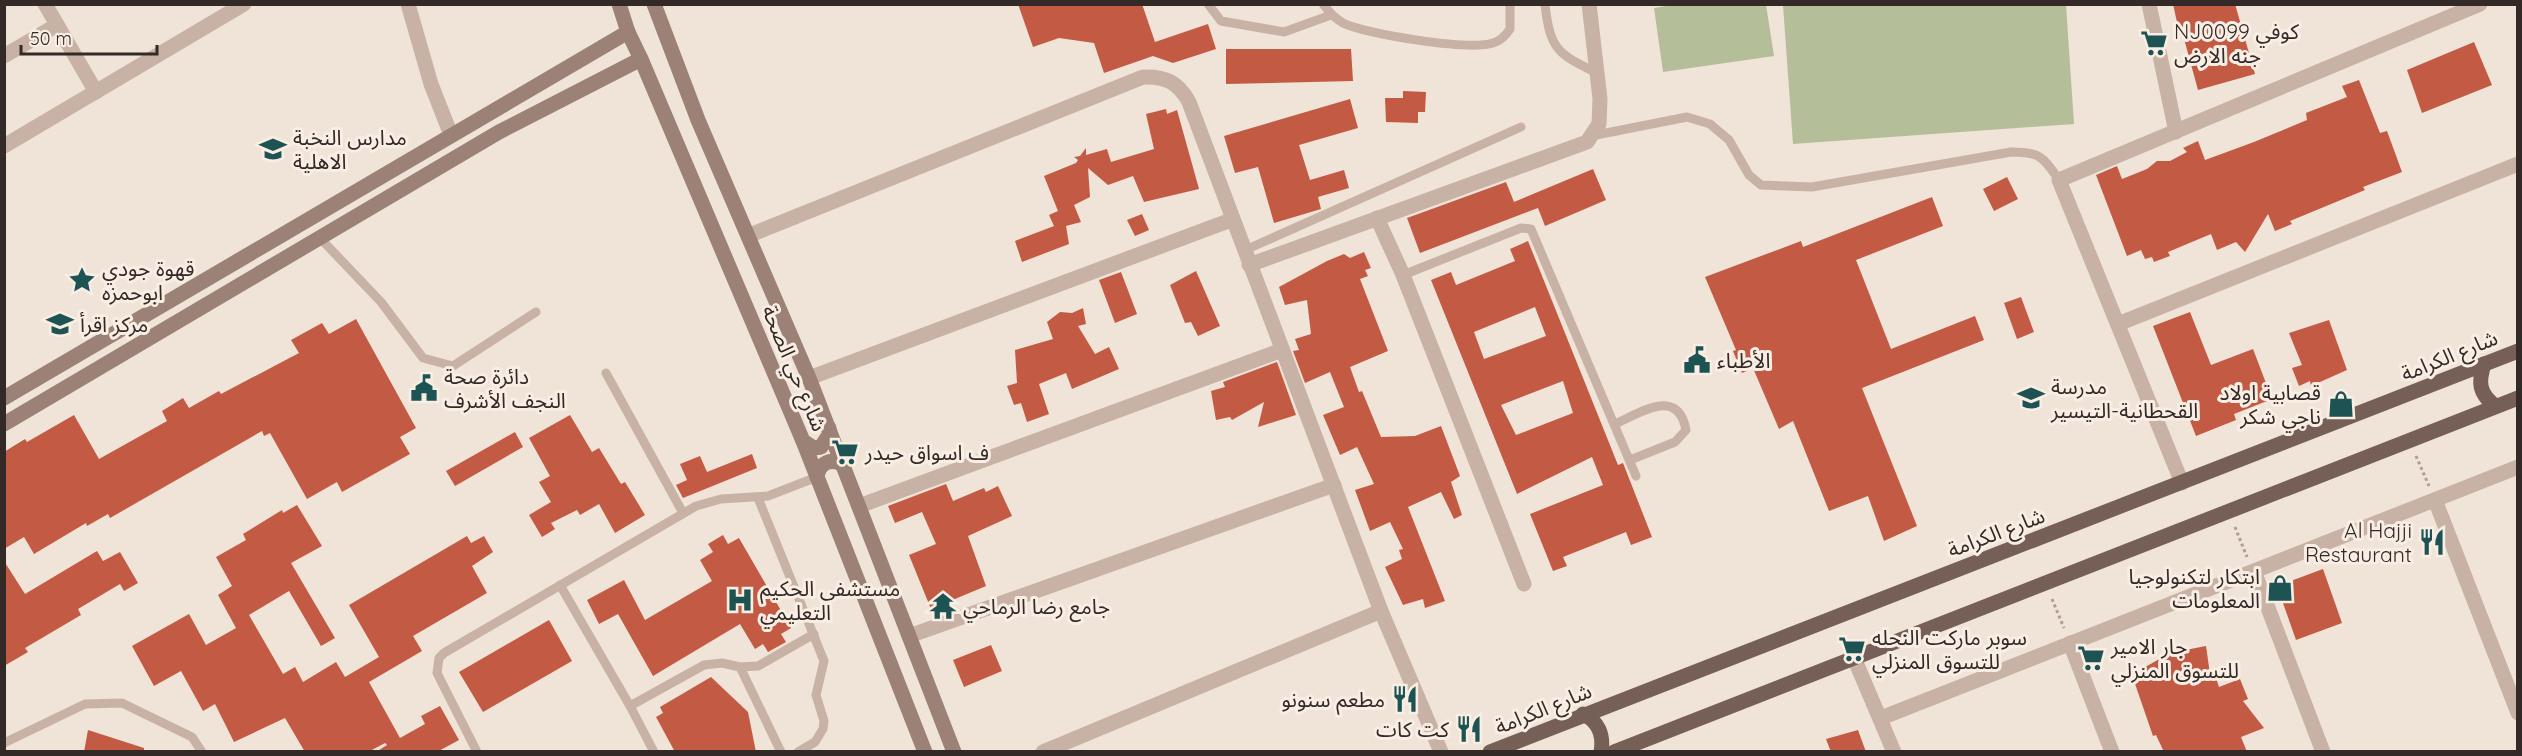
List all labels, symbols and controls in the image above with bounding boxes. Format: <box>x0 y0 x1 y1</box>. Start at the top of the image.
scale bar <box>21 18 158 56</box>
place label: NJ0099 كوفي جنه الارض <box>2174 18 2299 68</box>
text: 50 m <box>30 27 72 50</box>
supermarket icon: NJ0099 كوفي جنه الارض <box>2139 28 2169 58</box>
place label: مدارس النخبة الاهلية <box>293 124 407 174</box>
school or university icon: مدارس النخبة الاهلية <box>258 134 288 164</box>
place label: قهوة جودي ابوحمزه <box>102 255 194 305</box>
place icon: قهوة جودي ابوحمزه <box>67 265 97 295</box>
street label: شارع حي الصحة <box>753 301 833 436</box>
school or university icon: مركز اقرأ <box>45 309 75 339</box>
place label: مركز اقرأ <box>80 311 148 337</box>
street label: شارع الكرامة <box>2397 324 2502 389</box>
public building icon: الأطباء <box>1682 345 1712 375</box>
place label: الأطباء <box>1717 347 1770 373</box>
place label: دائرة صحة النجف الأشرف <box>444 363 566 413</box>
public building icon: دائرة صحة النجف الأشرف <box>409 373 439 403</box>
place label: مدرسة القحطانية-التيسير <box>2050 373 2198 423</box>
place label: قصابية اولاد ناجي شكر <box>2220 379 2321 433</box>
school or university icon: مدرسة القحطانية-التيسير <box>2016 383 2046 413</box>
shop icon: قصابية اولاد ناجي شكر <box>2326 389 2356 419</box>
supermarket icon: ف اسواق حيدر <box>830 437 860 467</box>
place label: ف اسواق حيدر <box>864 439 989 465</box>
street label: شارع الكرامة <box>1944 502 2049 565</box>
place label: Al Hajji Restaurant <box>2305 517 2412 567</box>
restaurant icon: Al Hajji Restaurant <box>2417 527 2447 557</box>
place label: ابتكار لتكنولوجيا المعلومات <box>2129 563 2260 613</box>
shop icon: ابتكار لتكنولوجيا المعلومات <box>2265 573 2295 603</box>
place label: مستشفى الحكيم التعليمي <box>760 575 900 629</box>
hospital icon: مستشفى الحكيم التعليمي <box>725 585 755 615</box>
temple icon: جامع رضا الرماحي <box>928 591 958 621</box>
place label: جامع رضا الرماحي <box>963 593 1110 623</box>
place label: سوبر ماركت النحله للتسوق المنزلي <box>1872 624 2027 678</box>
place label: جار الامير للتسوق المنزلي <box>2110 633 2239 687</box>
supermarket icon: سوبر ماركت النحله للتسوق المنزلي <box>1837 634 1867 664</box>
supermarket icon: جار الامير للتسوق المنزلي <box>2076 643 2106 673</box>
street label: شارع الكرامة <box>1491 677 1596 742</box>
restaurant icon: مطعم سنونو <box>1390 684 1420 714</box>
place label: مطعم سنونو <box>1281 686 1385 715</box>
restaurant icon: كت كات <box>1454 714 1484 744</box>
place label: كت كات <box>1376 716 1449 742</box>

